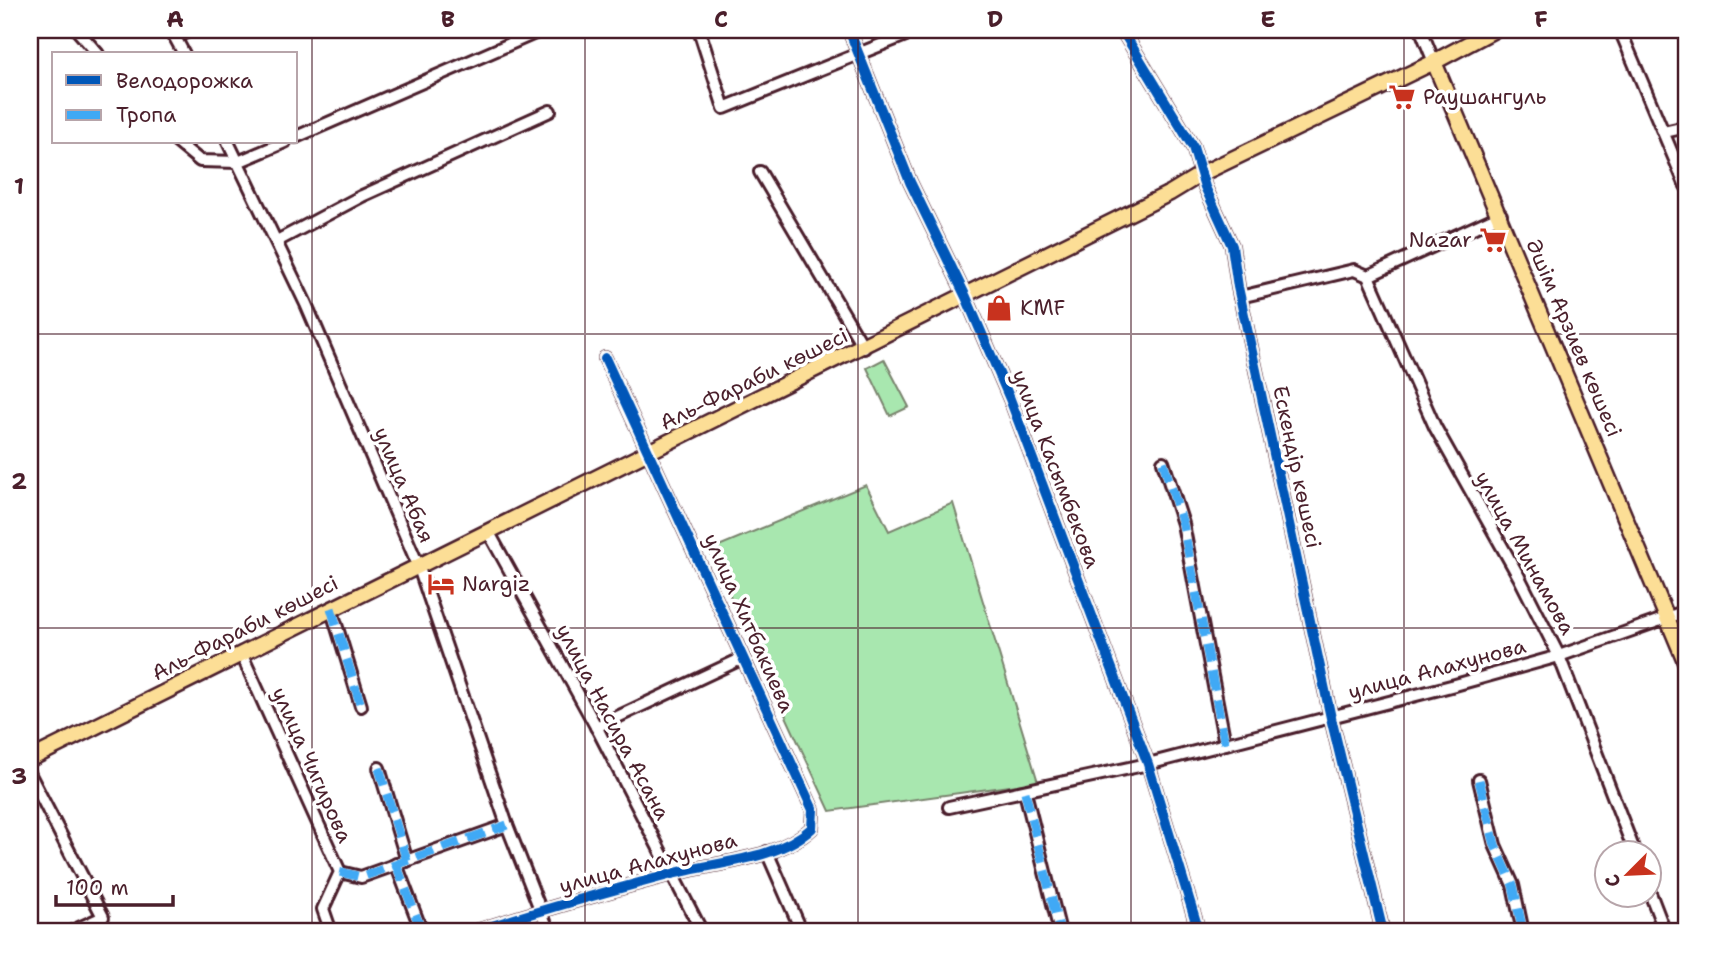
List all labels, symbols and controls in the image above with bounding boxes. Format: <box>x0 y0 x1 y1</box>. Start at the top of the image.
text: A <box>166 4 184 34</box>
text: B <box>441 4 455 34</box>
text: C <box>714 4 728 34</box>
text: D <box>987 4 1003 34</box>
text: E <box>1260 4 1276 34</box>
text: F <box>1534 4 1548 34</box>
legend <box>52 52 298 144</box>
text: Велодорожка <box>116 67 253 95</box>
supermarket icon: Раушангуль <box>1387 82 1417 112</box>
place label: Раушангуль <box>1423 83 1546 111</box>
text: Тропа <box>116 101 176 129</box>
text: 1 <box>14 171 24 201</box>
supermarket icon: Nazar <box>1478 225 1508 255</box>
place label: Nazar <box>1409 226 1472 254</box>
street label: Әшім Арзиев көшесі <box>1520 235 1628 441</box>
shop icon: KMF <box>984 293 1014 323</box>
place label: KMF <box>1020 294 1065 322</box>
street label: Аль-Фараби көшесі <box>655 321 853 437</box>
street label: улица Касымбекова <box>1005 366 1107 572</box>
street label: Ескендір көшесі <box>1266 383 1328 551</box>
street label: улица Абая <box>367 423 441 547</box>
text: 2 <box>11 466 27 496</box>
street label: улица Минамова <box>1468 466 1582 640</box>
street label: улица Хитбакиева <box>697 529 801 717</box>
street label: Аль-Фараби көшесі <box>147 569 343 687</box>
hotel icon: Nargiz <box>426 569 456 599</box>
place label: Nargiz <box>462 570 530 598</box>
street label: улица Насира Асана <box>549 619 677 825</box>
street label: улица Алахунова <box>1345 632 1529 706</box>
street label: улица Чигирова <box>265 683 359 847</box>
text: 3 <box>11 761 27 791</box>
street label: улица Алахунова <box>556 826 740 900</box>
north arrow <box>1594 839 1664 909</box>
scale bar <box>56 864 173 908</box>
text: С <box>1599 870 1627 891</box>
text: 100 m <box>66 874 129 902</box>

